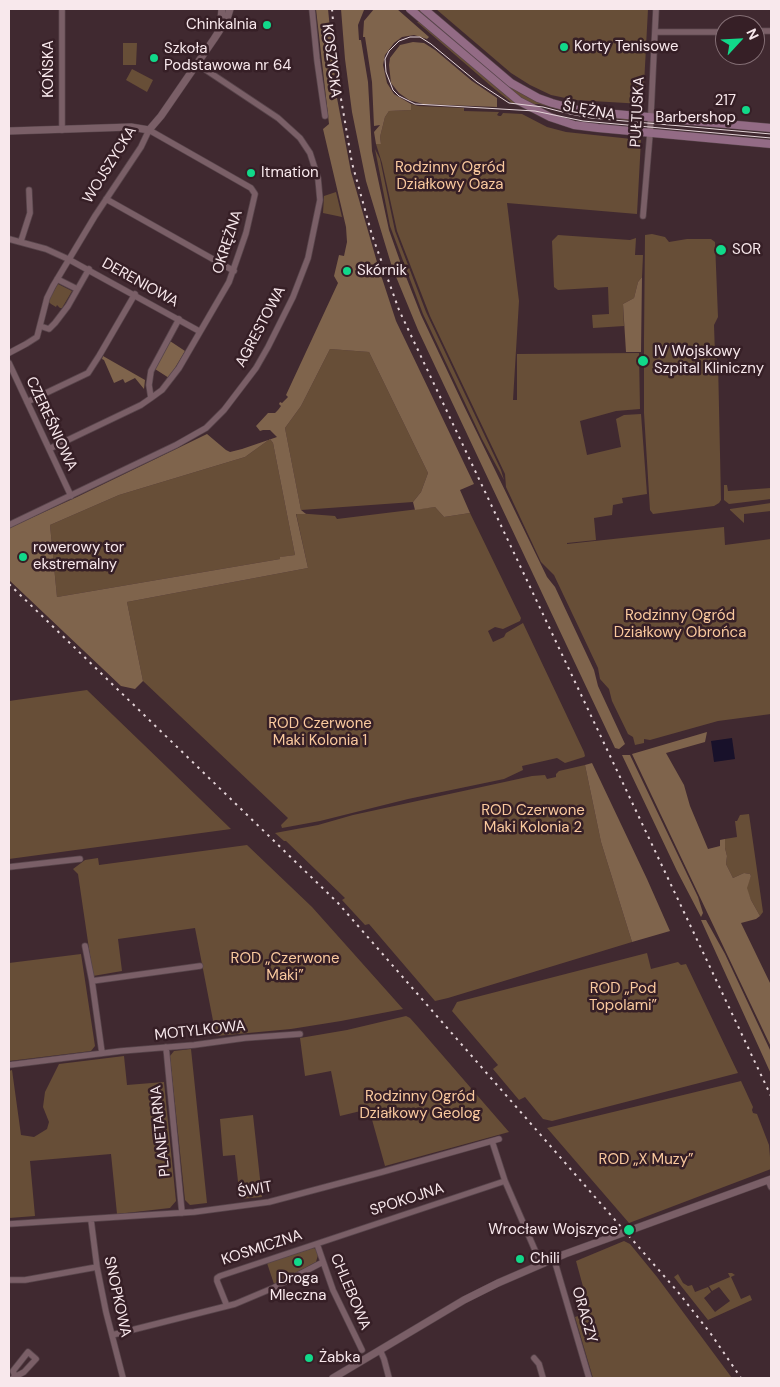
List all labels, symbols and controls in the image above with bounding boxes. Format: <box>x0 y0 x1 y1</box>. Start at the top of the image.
north arrow <box>715 15 765 65</box>
place label: Chinkalnia <box>186 16 257 34</box>
marker: Chinkalnia <box>261 19 273 31</box>
street label: KOSZYCKA <box>318 23 344 99</box>
text: N <box>742 26 763 43</box>
place label: Korty Tenisowe <box>574 38 679 56</box>
street label: KOŃSKA <box>40 40 58 98</box>
place label: Szkoła Podstawowa nr 64 <box>164 40 291 75</box>
marker: Korty Tenisowe <box>558 41 570 53</box>
marker: Szkoła Podstawowa nr 64 <box>148 52 160 64</box>
street label: PUŁTUSKA <box>627 76 649 148</box>
place label: 217 Barbershop <box>655 92 736 127</box>
street label: ŚLĘŻNA <box>561 97 617 125</box>
marker: 217 Barbershop <box>740 104 752 116</box>
street label: WOJSZYCKA <box>79 123 141 207</box>
park label: Rodzinny Ogród Działkowy Oaza <box>395 159 505 194</box>
place label: Itmation <box>261 164 319 182</box>
marker: Itmation <box>245 167 257 179</box>
street label: OKRĘŻNA <box>209 208 247 276</box>
place label: SOR <box>732 241 761 259</box>
marker: SOR <box>714 243 728 257</box>
street label: DERENIOWA <box>99 255 181 311</box>
place label: Skórnik <box>357 262 407 280</box>
marker: Skórnik <box>341 265 353 277</box>
street label: AGRESTOWA <box>232 283 290 371</box>
place label: IV Wojskowy Szpital Kliniczny <box>654 343 764 378</box>
marker: IV Wojskowy Szpital Kliniczny <box>636 354 650 368</box>
street label: CZEREŚNIOWA <box>21 374 81 474</box>
place label: rowerowy tor ekstremalny <box>33 539 124 574</box>
marker: rowerowy tor ekstremalny <box>17 551 29 563</box>
park label: Rodzinny Ogród Działkowy Obrońca <box>614 607 746 642</box>
park label: ROD Czerwone Maki Kolonia 1 <box>268 715 372 750</box>
park label: ROD Czerwone Maki Kolonia 2 <box>481 802 585 837</box>
park label: ROD „Czerwone Maki” <box>231 950 339 985</box>
park label: ROD „Pod Topolami” <box>589 980 657 1015</box>
street label: MOTYLKOWA <box>154 1017 246 1045</box>
street label: PLANETARNA <box>147 1084 175 1178</box>
park label: Rodzinny Ogród Działkowy Geolog <box>359 1088 481 1123</box>
park label: ROD „X Muzy” <box>598 1151 694 1169</box>
street label: ŚWIT <box>236 1178 274 1202</box>
street label: SPOKOJNA <box>368 1180 446 1220</box>
place label: Wrocław Wojszyce <box>488 1221 618 1239</box>
marker: Wrocław Wojszyce <box>622 1223 636 1237</box>
street label: KOSMICZNA <box>219 1226 305 1270</box>
place label: Chili <box>530 1250 560 1268</box>
street label: CHLEBOWA <box>326 1251 374 1333</box>
marker: Chili <box>514 1253 526 1265</box>
street label: SNOPKOWA <box>100 1255 134 1339</box>
marker: Droga Mleczna <box>292 1256 304 1268</box>
place label: Droga Mleczna <box>270 1270 326 1305</box>
street label: ORACZY <box>567 1285 601 1345</box>
place label: Żabka <box>319 1349 360 1367</box>
marker: Żabka <box>303 1352 315 1364</box>

